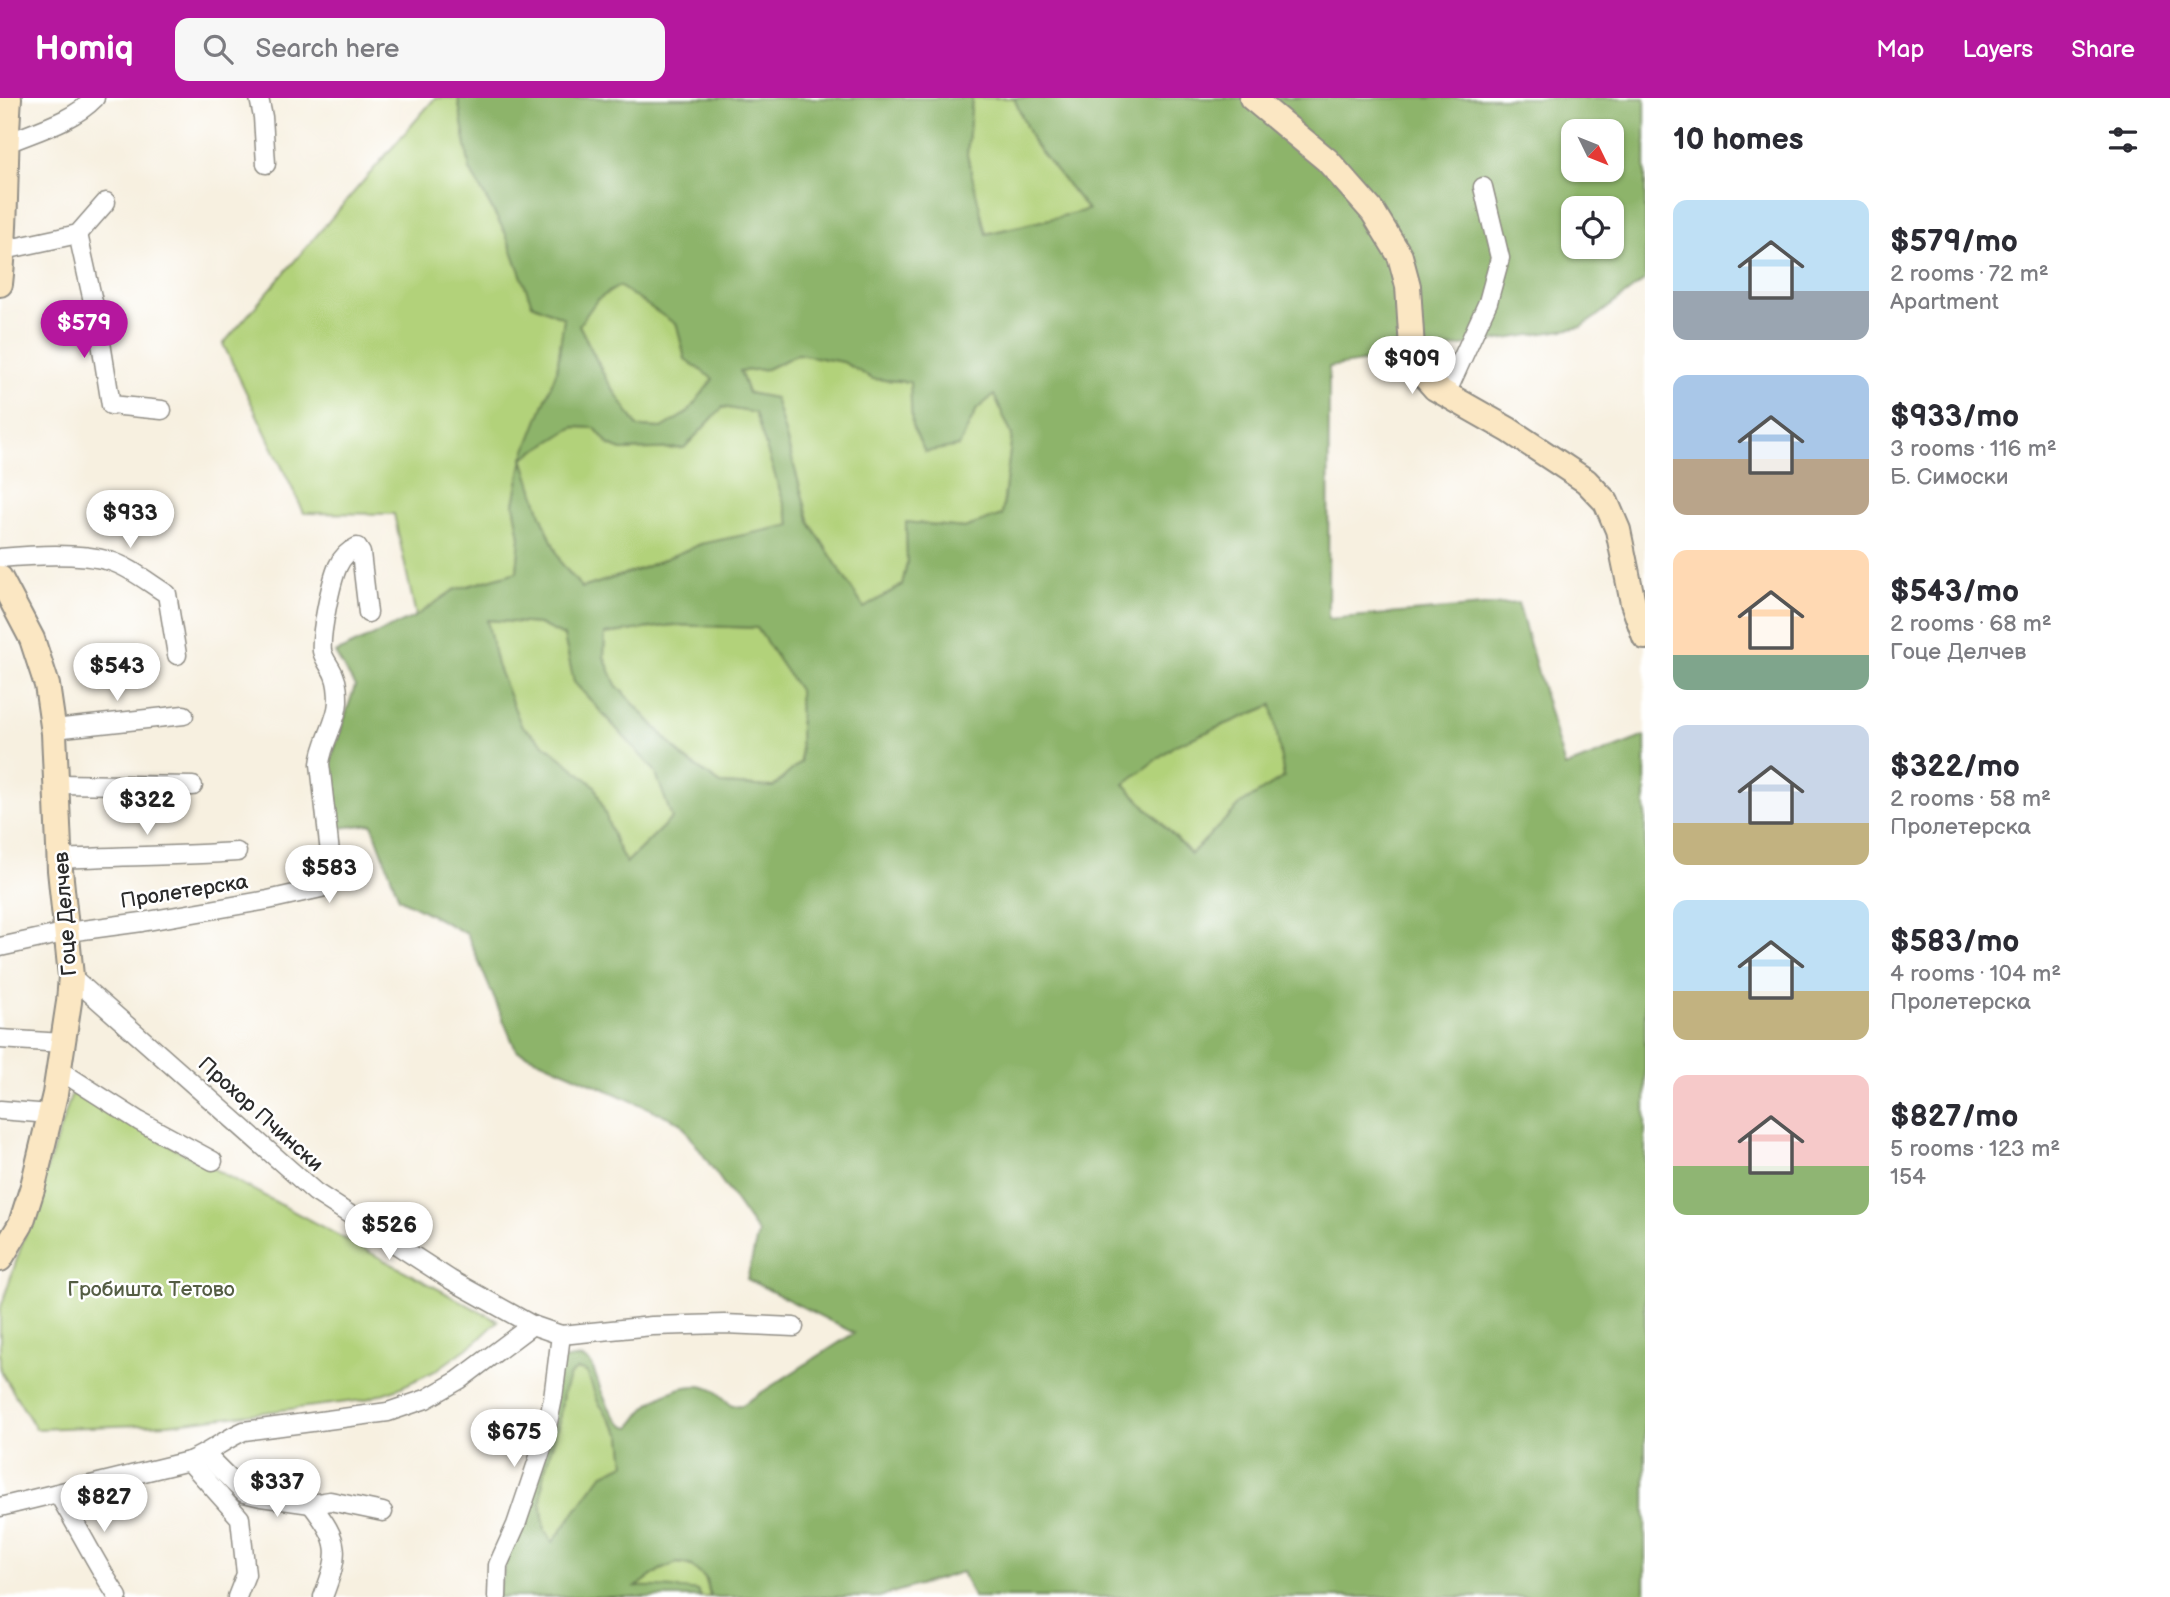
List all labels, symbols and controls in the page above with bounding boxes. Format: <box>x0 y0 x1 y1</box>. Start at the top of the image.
search box <box>175 18 665 81</box>
text: Homiq <box>35 29 133 69</box>
icon: search <box>199 30 237 68</box>
text: Search here <box>255 34 400 65</box>
text: Map <box>1876 35 1924 64</box>
text: Layers <box>1962 35 2033 64</box>
text: Share <box>2071 35 2135 64</box>
north arrow <box>1561 119 1624 182</box>
map controls <box>1561 119 1624 259</box>
icon: filters <box>2104 121 2142 159</box>
text: 10 homes <box>1673 122 1804 158</box>
button: locate <box>1561 196 1624 259</box>
text: $579/mo <box>1890 224 2018 260</box>
icon: home <box>1729 228 1813 312</box>
text: 2 rooms · 72 m² <box>1890 260 2049 288</box>
text: Apartment <box>1890 288 1999 316</box>
pin: $579 <box>43 300 125 360</box>
text: $579 <box>57 309 111 337</box>
pin: $909 <box>1371 336 1453 396</box>
text: $909 <box>1384 345 1440 373</box>
text: $933/mo <box>1890 399 2019 435</box>
icon: home <box>1729 403 1813 487</box>
text: 3 rooms · 116 m² <box>1890 435 2057 463</box>
text: Б. Симоски <box>1890 463 2009 491</box>
pin: $933 <box>89 490 171 550</box>
text: $933 <box>102 499 158 527</box>
text: $543/mo <box>1890 574 2019 610</box>
icon: home <box>1729 578 1813 662</box>
text: 2 rooms · 68 m² <box>1890 610 2052 638</box>
text: Гоце Делчев <box>1890 638 2026 666</box>
pin: $543 <box>76 644 158 703</box>
text: $543 <box>89 652 145 680</box>
text: $322/mo <box>1890 749 2020 785</box>
icon: home <box>1729 753 1813 837</box>
pin: $322 <box>106 778 188 837</box>
text: 2 rooms · 58 m² <box>1890 785 2051 813</box>
text: $322 <box>119 786 175 814</box>
text: Пролетерска <box>1890 813 2031 841</box>
pin: $583 <box>288 846 370 905</box>
street label: Гоце Делчев <box>49 851 82 977</box>
text: $583 <box>301 854 357 882</box>
street label: Пролетерска <box>119 869 250 914</box>
text: $583/mo <box>1890 924 2019 960</box>
icon: home <box>1729 928 1813 1012</box>
text: 4 rooms · 104 m² <box>1890 960 2061 988</box>
text: Пролетерска <box>1890 988 2031 1016</box>
street label: Прохор Пчински <box>193 1052 328 1177</box>
text: $827/mo <box>1890 1099 2018 1135</box>
icon: home <box>1729 1103 1813 1187</box>
text: 5 rooms · 123 m² <box>1890 1135 2060 1163</box>
text: 154 <box>1890 1163 1926 1191</box>
pin: $526 <box>348 1202 430 1262</box>
text: $526 <box>361 1211 417 1239</box>
park label: Гробишта Тетово <box>67 1277 235 1302</box>
pin: $675 <box>473 1410 555 1469</box>
text: $675 <box>486 1418 542 1446</box>
pin: $337 <box>236 1460 318 1519</box>
text: $337 <box>250 1468 304 1496</box>
pin: $827 <box>63 1474 145 1534</box>
text: $827 <box>77 1483 131 1511</box>

